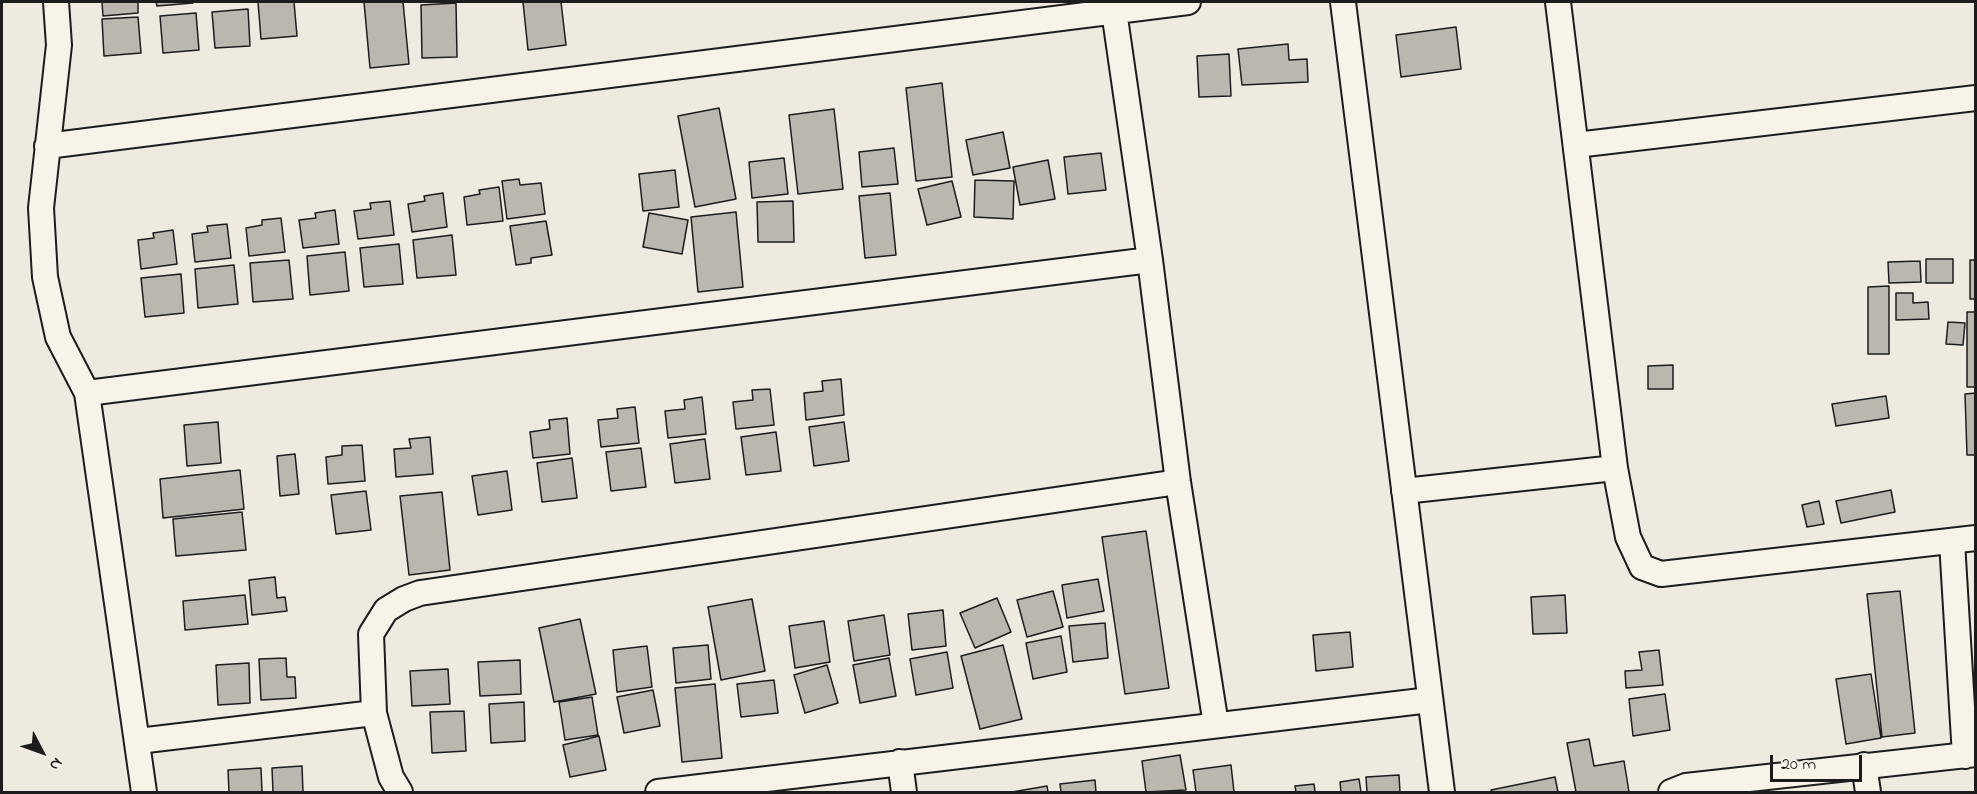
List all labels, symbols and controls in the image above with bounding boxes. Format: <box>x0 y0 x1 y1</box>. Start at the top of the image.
north arrow <box>12 722 72 782</box>
scale bar <box>1773 743 1864 781</box>
text: N <box>43 752 68 776</box>
text: 20 m <box>1781 752 1816 778</box>

